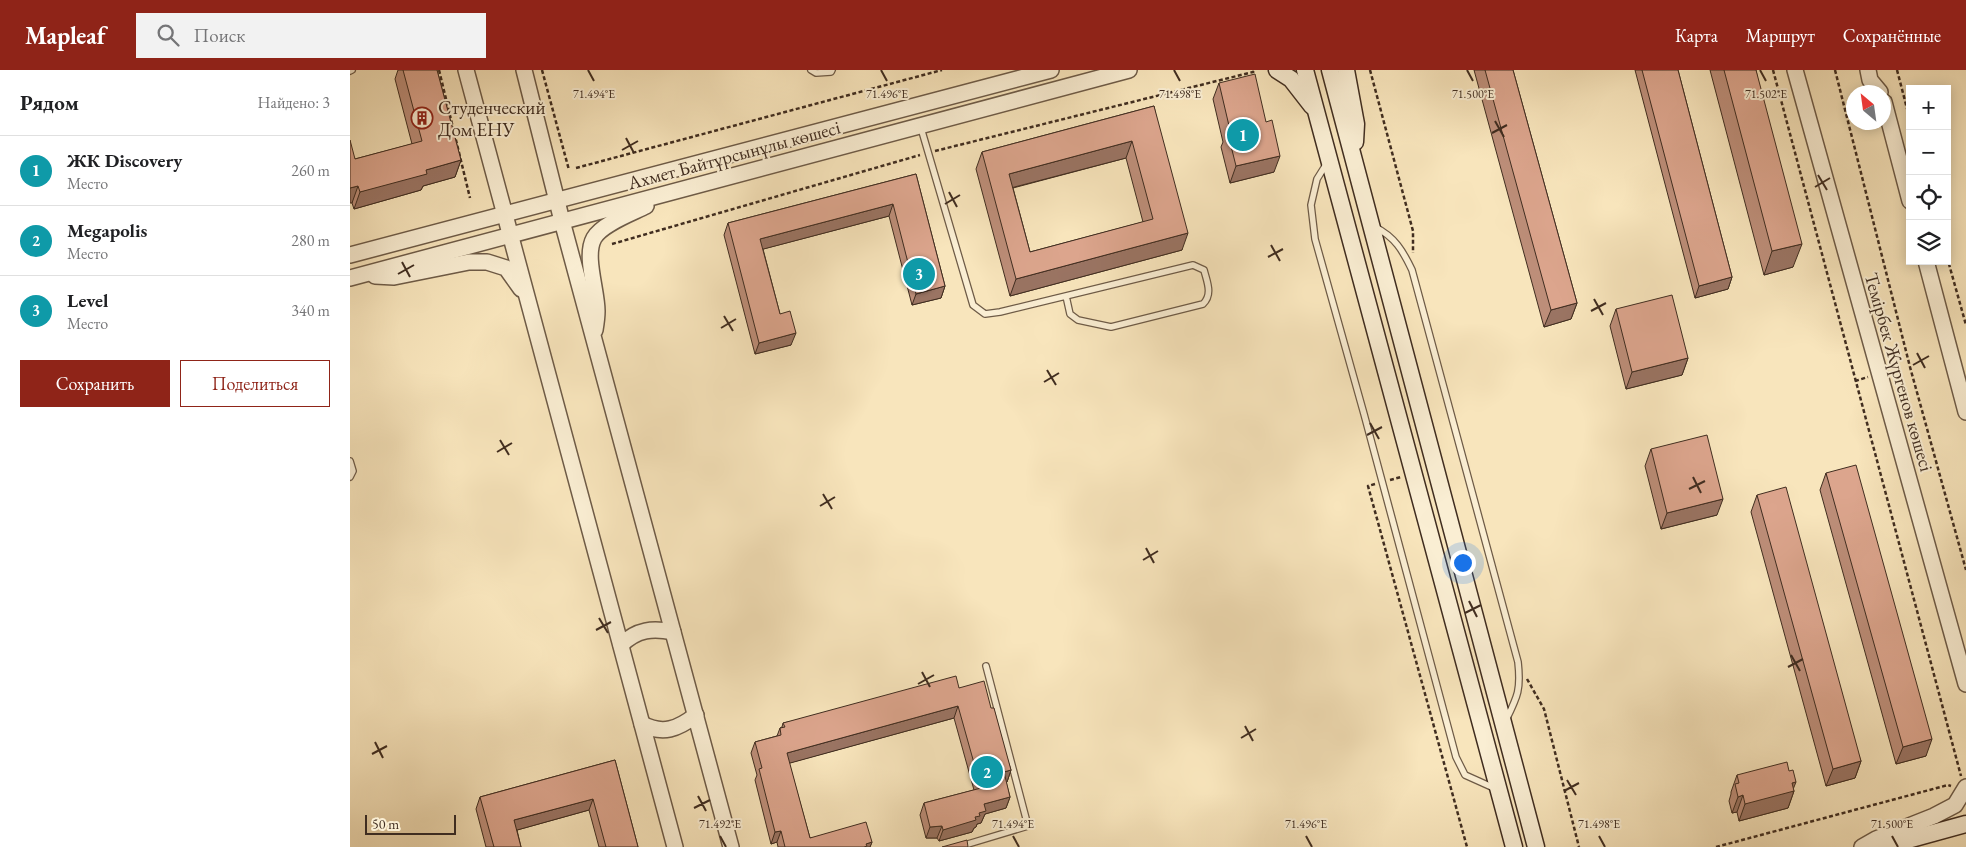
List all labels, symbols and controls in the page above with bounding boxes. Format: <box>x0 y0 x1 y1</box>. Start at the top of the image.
search box <box>136 13 486 58</box>
text: Mapleaf <box>25 20 106 51</box>
icon: search <box>154 21 182 49</box>
text: Поиск <box>194 23 245 48</box>
text: Карта <box>1675 24 1718 47</box>
text: Маршрут <box>1746 24 1815 47</box>
text: Сохранённые <box>1843 24 1941 47</box>
north arrow <box>1846 85 1891 130</box>
map controls <box>1906 85 1951 265</box>
button: + <box>1906 85 1951 130</box>
text: 71.494°E <box>573 86 615 102</box>
text: 71.496°E <box>866 86 908 102</box>
text: 71.498°E <box>1159 86 1201 102</box>
text: 71.500°E <box>1452 86 1494 102</box>
text: 71.502°E <box>1745 86 1787 102</box>
text: Рядом <box>20 89 79 116</box>
text: Найдено: 3 <box>258 92 330 113</box>
place label: Студенческий Дом ЕНУ <box>438 95 545 142</box>
building icon: Студенческий Дом ЕНУ <box>410 106 434 130</box>
street label: Ахмет Байтұрсынұлы көшесі <box>624 114 843 196</box>
pin: 1 <box>1227 116 1259 154</box>
button: − <box>1906 130 1951 175</box>
text: ЖК Discovery <box>67 148 183 173</box>
text: 1 <box>32 160 40 181</box>
text: 260 m <box>291 160 330 181</box>
text: Место <box>67 173 108 194</box>
button: locate <box>1906 175 1951 220</box>
text: Megapolis <box>67 218 147 243</box>
button: layers <box>1906 220 1951 265</box>
text: 2 <box>32 230 40 251</box>
text: 280 m <box>291 230 330 251</box>
text: Место <box>67 243 108 264</box>
pin: 3 <box>903 255 935 293</box>
street label: Темірбек Жүргенов көшесі <box>1859 270 1939 475</box>
text: Level <box>67 288 108 313</box>
text: 3 <box>32 300 40 321</box>
text: 340 m <box>291 300 330 321</box>
text: Место <box>67 313 108 334</box>
button: Сохранить <box>20 360 170 407</box>
button: Поделиться <box>180 360 330 407</box>
your location <box>1450 550 1476 576</box>
pin: 2 <box>971 753 1003 791</box>
scale bar <box>365 812 456 835</box>
text: 50 m <box>372 815 399 833</box>
text: 71.492°E <box>699 816 741 832</box>
text: 71.494°E <box>992 816 1034 832</box>
text: 71.496°E <box>1285 816 1327 832</box>
text: 71.498°E <box>1578 816 1620 832</box>
text: 71.500°E <box>1871 816 1913 832</box>

